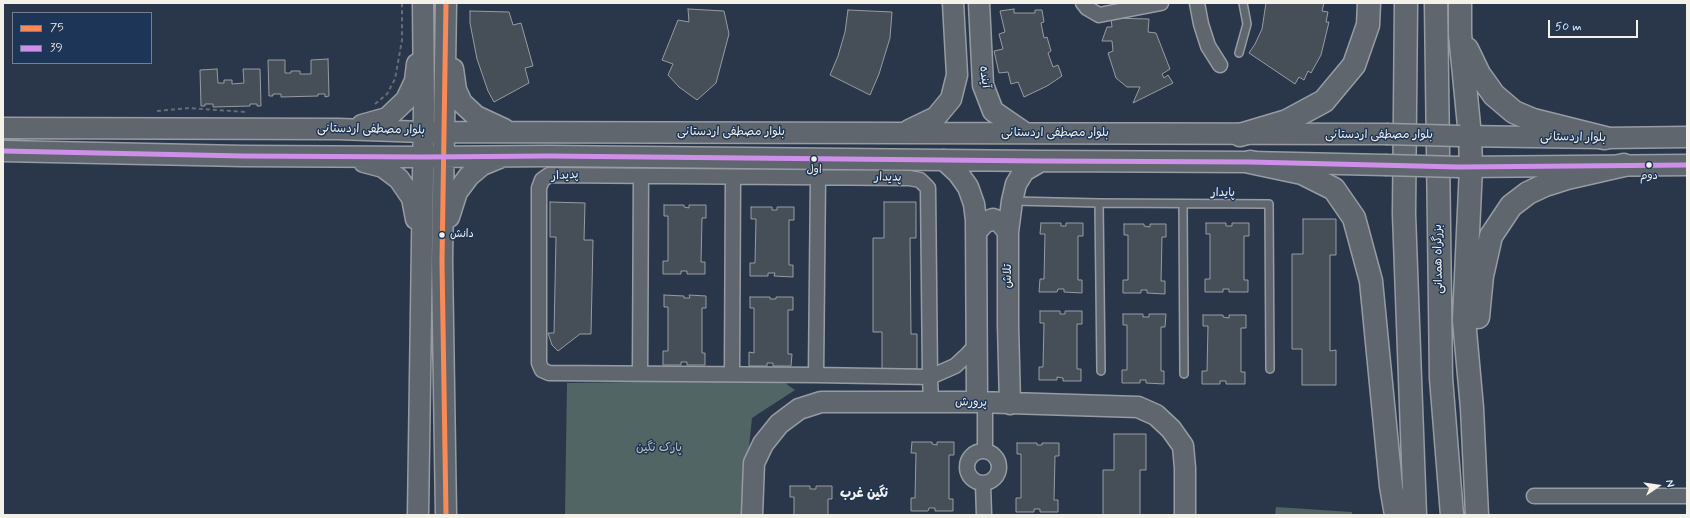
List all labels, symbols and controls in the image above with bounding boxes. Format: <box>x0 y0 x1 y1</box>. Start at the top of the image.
legend <box>12 12 152 64</box>
scale bar <box>1550 12 1640 38</box>
text: 50 m <box>1555 19 1582 35</box>
text: 75 <box>50 20 64 36</box>
text: 39 <box>50 40 63 56</box>
street label: آینده <box>975 65 993 89</box>
street label: بلوار مصطفی اردستانی <box>317 122 425 138</box>
street label: بلوار مصطفی اردستانی <box>677 125 785 139</box>
street label: بلوار مصطفی اردستانی <box>1001 126 1109 140</box>
street label: بلوار مصطفی اردستانی <box>1325 128 1433 142</box>
street label: بلوار اردستانی <box>1540 130 1606 146</box>
marker: اول <box>809 154 819 164</box>
marker: دوم <box>1644 160 1654 170</box>
place label: اول <box>806 164 822 178</box>
street label: پدیدار <box>551 168 579 184</box>
place label: دوم <box>1640 170 1658 184</box>
street label: پدیدار <box>874 171 902 185</box>
street label: پایدار <box>1211 186 1235 200</box>
street label: بزرگراه همدانی <box>1431 224 1447 294</box>
place label: دانش <box>450 228 474 242</box>
marker: دانش <box>437 230 447 240</box>
street label: تلاش <box>1001 264 1015 288</box>
street label: پرورش <box>955 396 987 410</box>
park label: پارک نگین <box>636 441 682 455</box>
north arrow <box>1638 466 1678 506</box>
text: N <box>1662 478 1677 488</box>
district label: نگین غرب <box>840 486 888 502</box>

